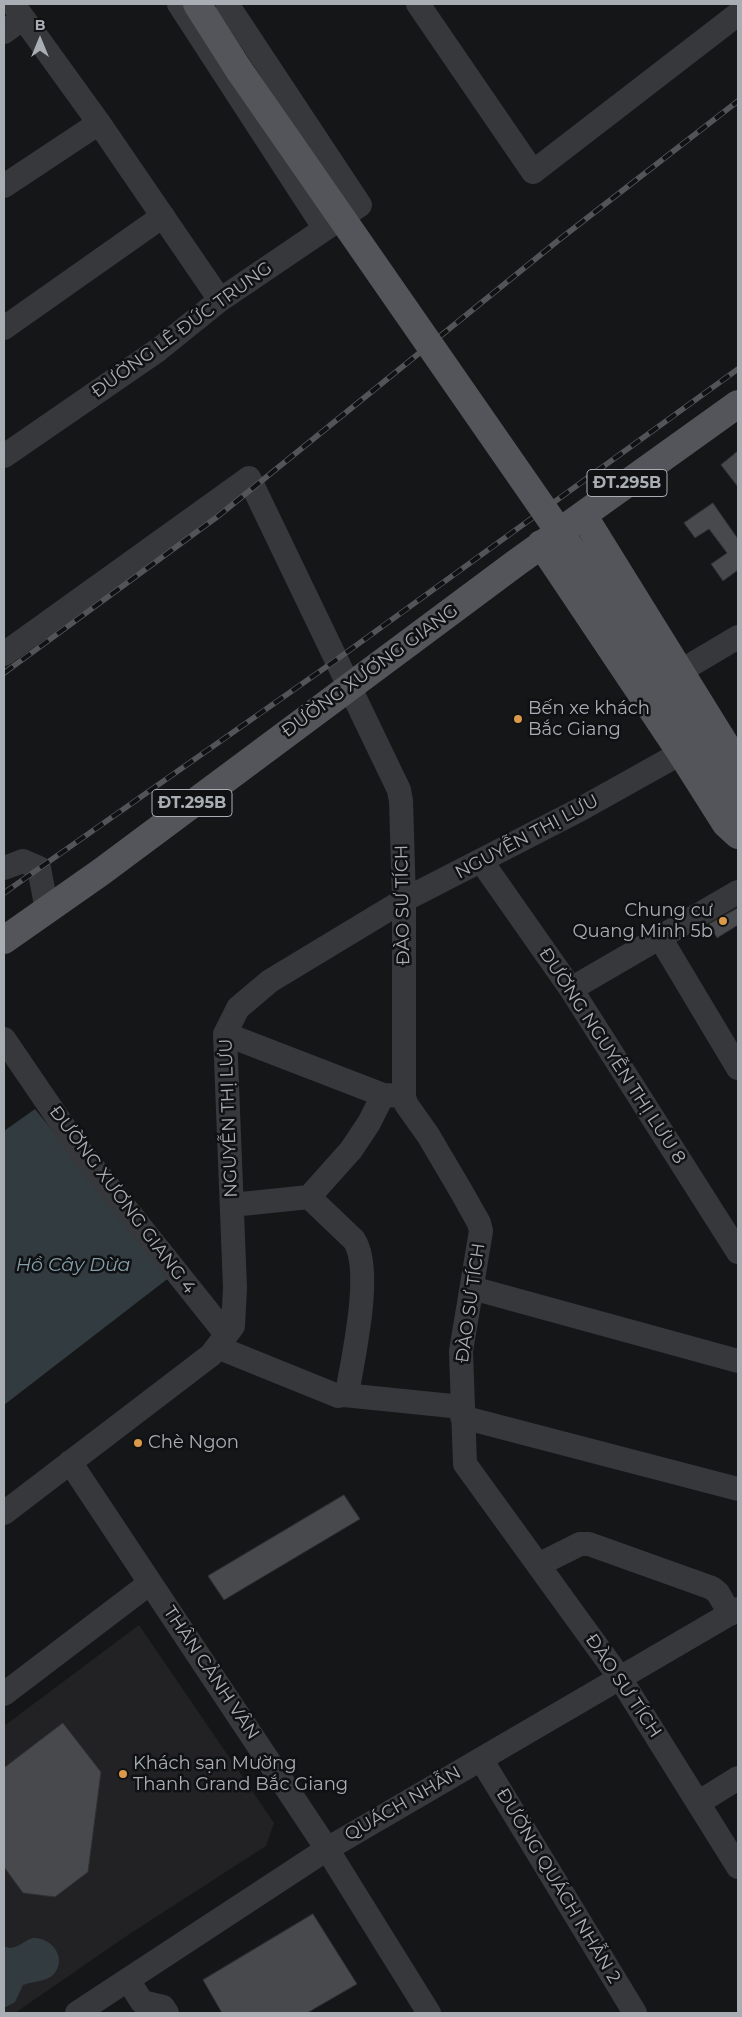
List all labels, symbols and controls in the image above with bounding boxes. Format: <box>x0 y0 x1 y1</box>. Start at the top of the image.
north arrow <box>15 15 65 65</box>
text: B <box>35 16 45 34</box>
street label: ĐƯỜNG LÊ ĐỨC TRUNG <box>87 257 277 403</box>
road number: ĐT.295B <box>587 469 667 496</box>
street label: ĐƯỜNG XƯƠNG GIANG <box>278 600 462 742</box>
place label: Bến xe khách Bắc Giang <box>528 698 650 741</box>
marker: Bến xe khách Bắc Giang <box>512 713 524 725</box>
road number: ĐT.295B <box>152 790 232 816</box>
street label: NGUYỄN THỊ LƯU <box>452 790 602 884</box>
street label: ĐÀO SƯ TÍCH <box>391 845 415 965</box>
place label: Chung cư Quang Minh 5b <box>572 900 713 942</box>
marker: Chung cư Quang Minh 5b <box>717 915 729 927</box>
street label: ĐƯỜNG NGUYỄN THỊ LƯU 8 <box>534 944 690 1168</box>
street label: NGUYỄN THỊ LƯU <box>215 1038 243 1198</box>
street label: ĐƯỜNG XƯƠNG GIANG 4 <box>44 1102 200 1298</box>
street label: ĐÀO SƯ TÍCH <box>452 1242 490 1364</box>
water label: Hồ Cây Dừa <box>16 1254 130 1276</box>
place label: Chè Ngon <box>148 1432 239 1454</box>
marker: Chè Ngon <box>132 1437 144 1449</box>
street label: THÂN CẢNH VÂN <box>158 1602 264 1744</box>
street label: ĐÀO SƯ TÍCH <box>580 1630 666 1742</box>
place label: Khách sạn Mường Thanh Grand Bắc Giang <box>133 1753 348 1796</box>
street label: QUÁCH NHẪN <box>341 1762 465 1846</box>
marker: Khách sạn Mường Thanh Grand Bắc Giang <box>117 1768 129 1780</box>
street label: ĐƯỜNG QUÁCH NHẪN 2 <box>491 1785 625 1987</box>

